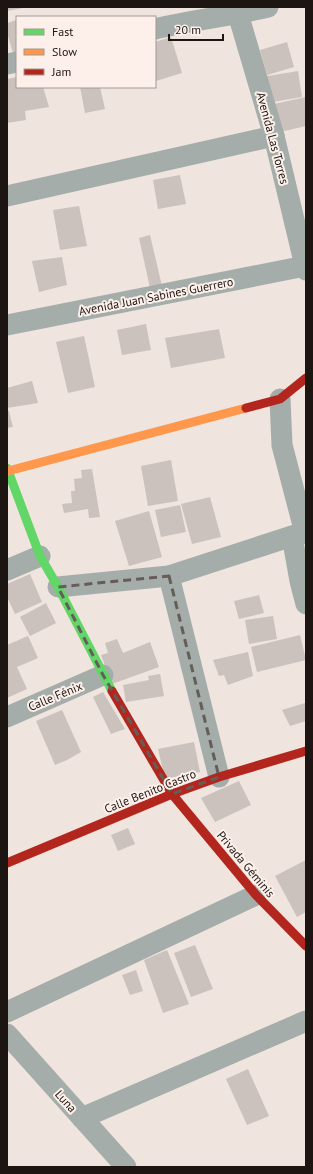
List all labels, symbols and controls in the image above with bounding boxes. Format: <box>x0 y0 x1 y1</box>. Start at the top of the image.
legend <box>16 16 156 88</box>
scale bar <box>169 16 223 42</box>
text: 20 m <box>175 22 201 37</box>
text: Fast <box>52 24 73 39</box>
text: Slow <box>52 44 77 59</box>
text: Jam <box>51 64 71 79</box>
street label: Avenida Las Torres <box>254 90 292 186</box>
street label: Avenida Juan Sabines Guerrero <box>77 274 235 318</box>
street label: Calle Fénix <box>26 678 84 714</box>
street label: Calle Benito Castro <box>102 766 198 816</box>
street label: Privada Géminis <box>214 828 278 900</box>
street label: Luna <box>52 1087 80 1115</box>

